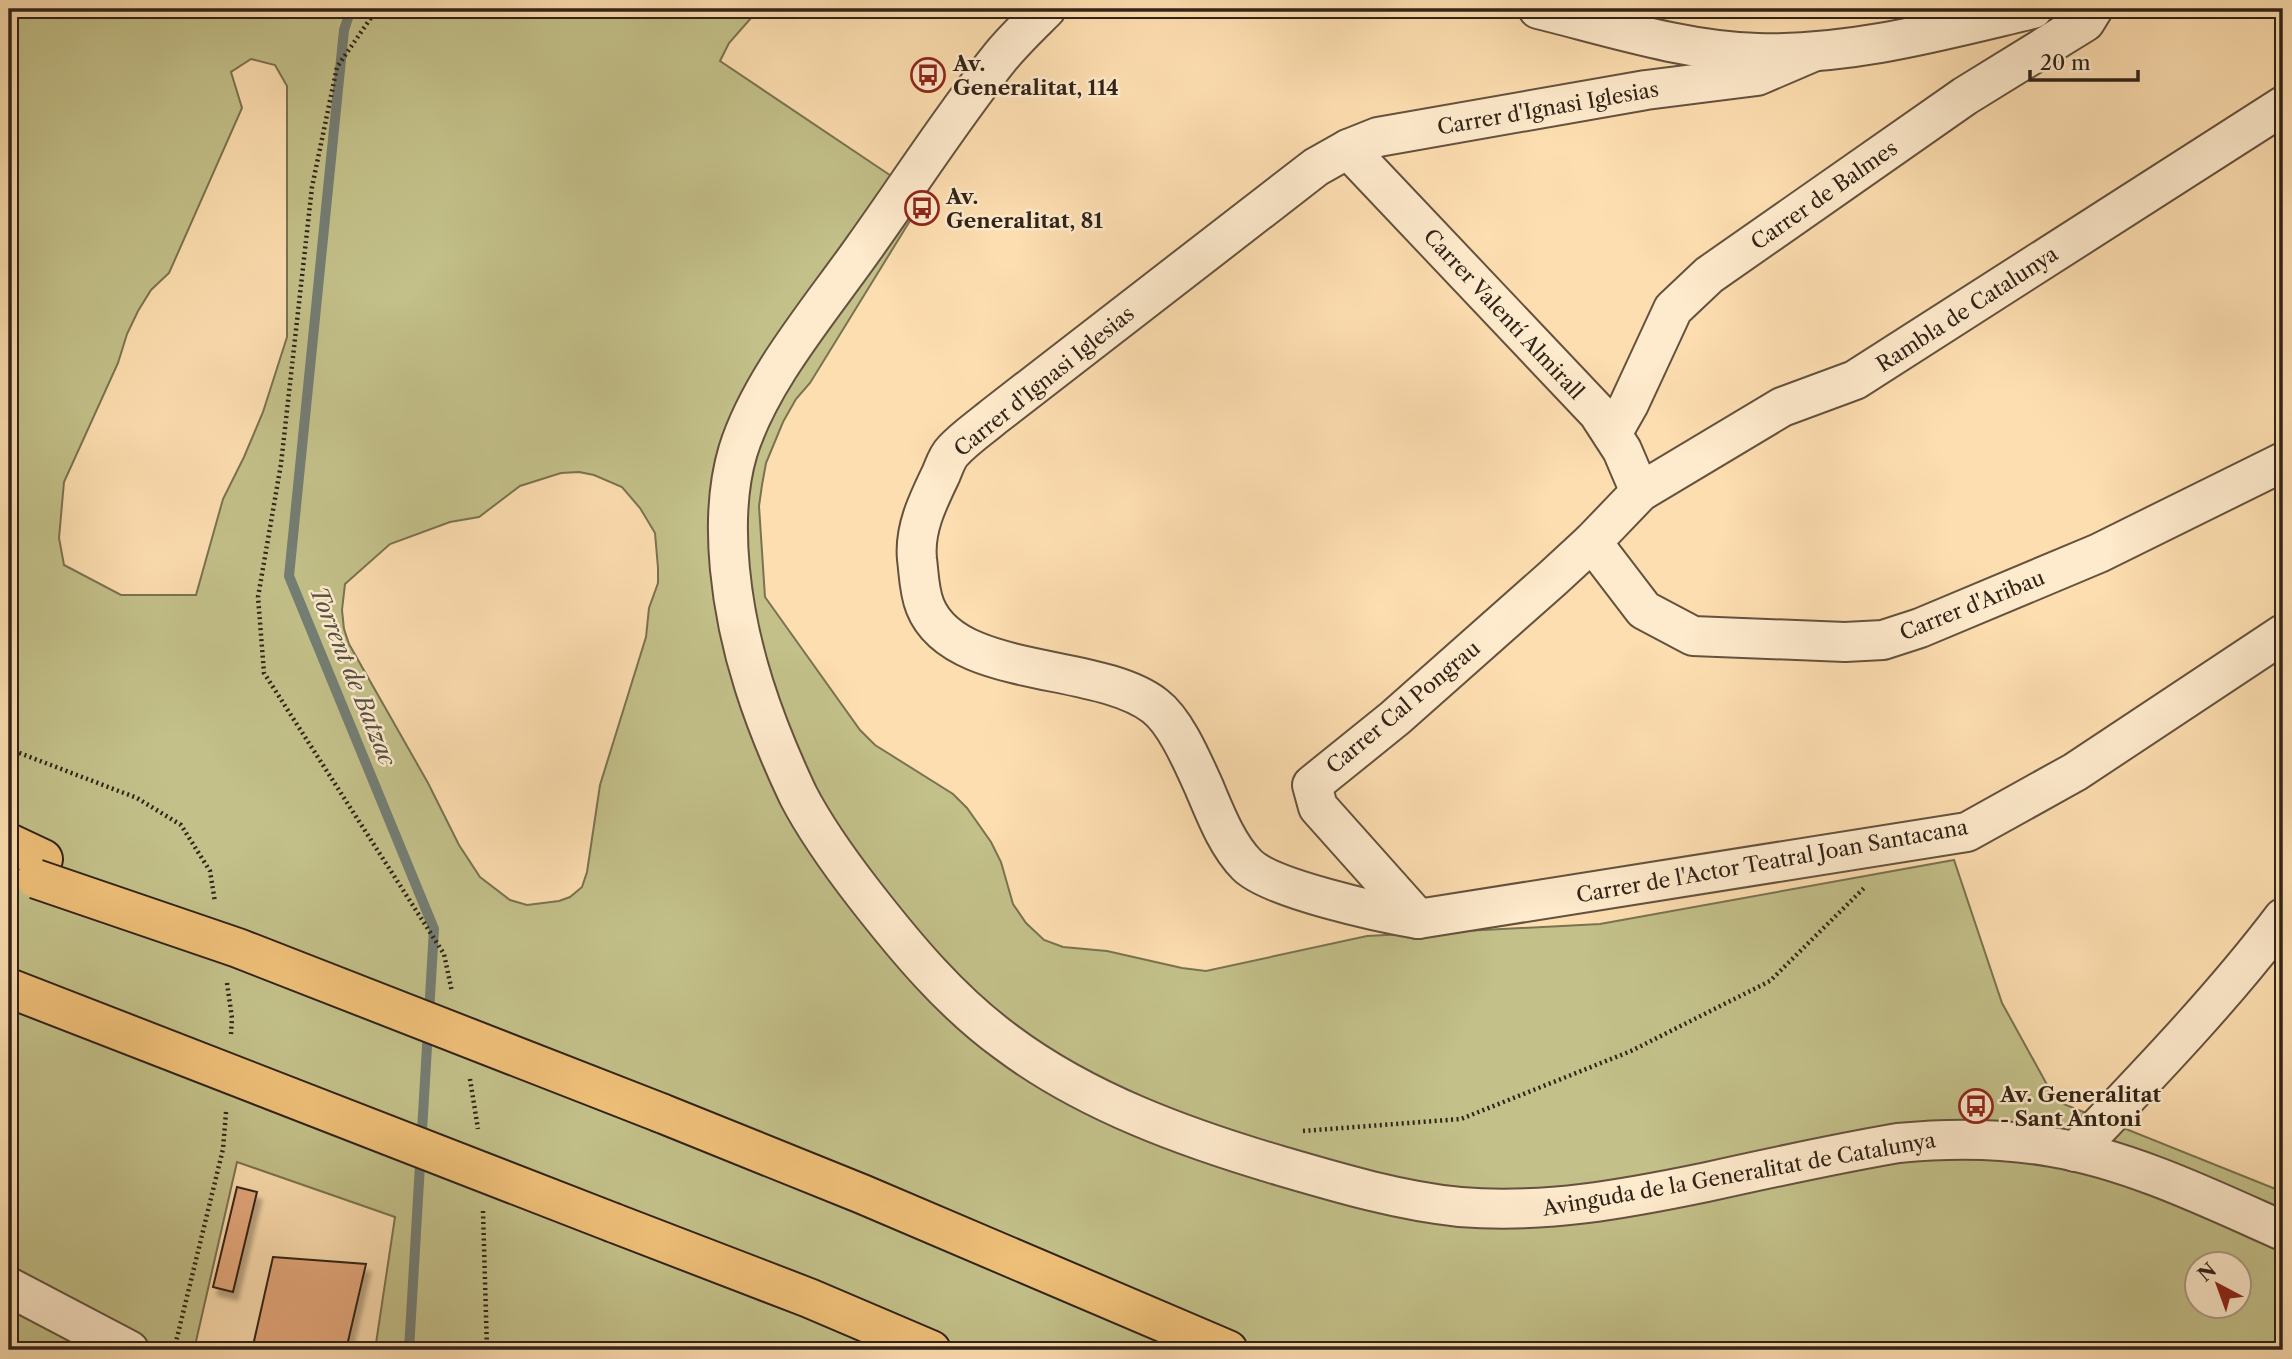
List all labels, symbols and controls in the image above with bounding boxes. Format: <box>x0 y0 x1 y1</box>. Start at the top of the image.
scale bar <box>2030 38 2138 82</box>
text: 20 m <box>2040 50 2091 75</box>
place label: Av. Generalitat, 114 <box>952 51 1119 100</box>
bus stop icon: Av. Generalitat, 114 <box>909 56 947 94</box>
street label: Carrer d'Ignasi Iglesias <box>1435 76 1661 140</box>
street label: Carrer de Balmes <box>1746 135 1902 255</box>
place label: Av. Generalitat, 81 <box>945 184 1103 233</box>
bus stop icon: Av. Generalitat, 81 <box>903 189 941 227</box>
street label: Carrer Valentí Almirall <box>1419 224 1589 404</box>
street label: Rambla de Catalunya <box>1872 240 2063 377</box>
street label: Carrer d'Ignasi Iglesias <box>949 301 1139 461</box>
street label: Carrer d'Aribau <box>1896 565 2048 645</box>
water label: Torrent de Batzac <box>304 582 402 771</box>
street label: Carrer Cal Pongrau <box>1321 635 1485 779</box>
street label: Carrer de l'Actor Teatral Joan Santacana <box>1574 814 1971 908</box>
place label: Av. Generalitat - Sant Antoni <box>1999 1082 2162 1131</box>
bus stop icon: Av. Generalitat - Sant Antoni <box>1957 1087 1995 1125</box>
street label: Avinguda de la Generalitat de Catalunya <box>1540 1127 1938 1221</box>
north arrow <box>2184 1250 2254 1320</box>
text: N <box>2193 1258 2221 1287</box>

